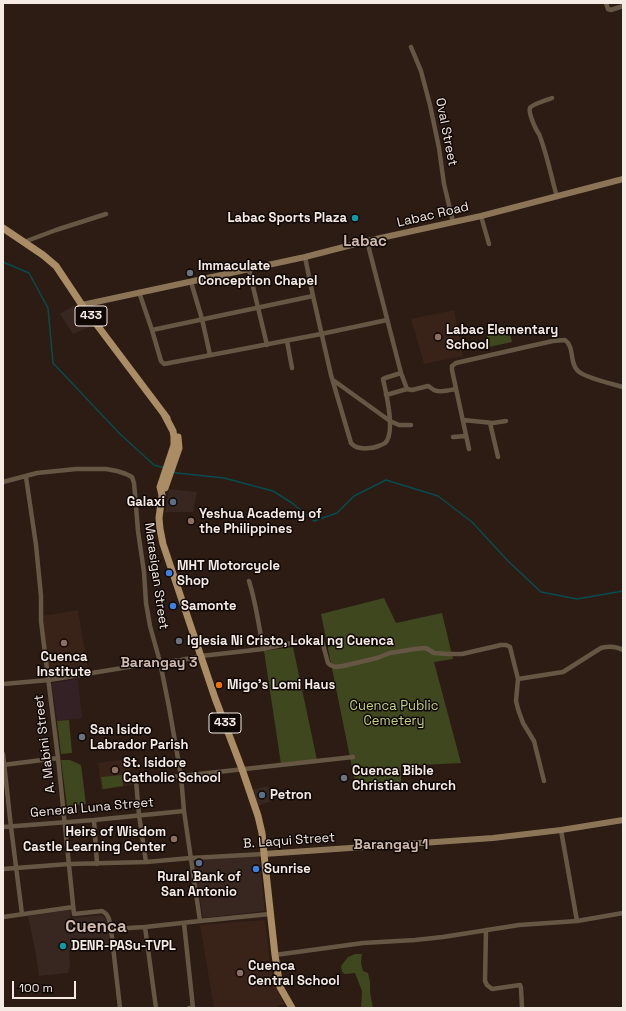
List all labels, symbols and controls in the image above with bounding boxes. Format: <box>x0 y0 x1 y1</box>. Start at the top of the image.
street label: Oval Street <box>432 97 460 167</box>
street label: Labac Road <box>396 199 470 231</box>
place label: Labac Sports Plaza <box>227 210 347 226</box>
marker: Labac Sports Plaza <box>350 213 360 223</box>
district label: Labac <box>343 233 387 251</box>
place label: Immaculate Conception Chapel <box>198 258 317 289</box>
marker: Immaculate Conception Chapel <box>185 268 195 278</box>
road number: 433 <box>75 306 107 326</box>
place label: Labac Elementary School <box>446 322 558 353</box>
marker: Labac Elementary School <box>433 332 443 342</box>
place label: Galaxi <box>127 494 165 510</box>
marker: Galaxi <box>168 497 178 507</box>
place label: Yeshua Academy of the Philippines <box>199 506 322 537</box>
marker: Yeshua Academy of the Philippines <box>186 516 196 526</box>
street label: Marasigan Street <box>141 522 171 630</box>
place label: MHT Motorcycle Shop <box>177 558 280 589</box>
marker: MHT Motorcycle Shop <box>164 568 174 578</box>
place label: Samonte <box>181 598 236 614</box>
marker: Samonte <box>168 601 178 611</box>
place label: Iglesia Ni Cristo, Lokal ng Cuenca <box>187 633 394 649</box>
marker: Iglesia Ni Cristo, Lokal ng Cuenca <box>174 636 184 646</box>
marker: Cuenca Institute <box>59 638 69 648</box>
place label: Cuenca Institute <box>37 649 91 680</box>
district label: Barangay 3 <box>121 655 197 671</box>
place label: Migo's Lomi Haus <box>227 677 335 693</box>
marker: Migo's Lomi Haus <box>214 680 224 690</box>
street label: A. Mabini Street <box>31 694 59 794</box>
park label: Cuenca Public Cemetery <box>350 698 438 729</box>
road number: 433 <box>209 713 241 733</box>
place label: San Isidro Labrador Parish <box>90 722 189 753</box>
marker: San Isidro Labrador Parish <box>77 732 87 742</box>
place label: St. Isidore Catholic School <box>123 755 221 786</box>
place label: Cuenca Bible Christian church <box>352 763 456 794</box>
marker: St. Isidore Catholic School <box>110 765 120 775</box>
marker: Cuenca Bible Christian church <box>339 773 349 783</box>
place label: Petron <box>270 787 312 803</box>
marker: Petron <box>257 790 267 800</box>
street label: General Luna Street <box>29 795 155 821</box>
place label: Heirs of Wisdom Castle Learning Center <box>23 824 166 855</box>
street label: B. Laqui Street <box>242 830 336 852</box>
marker: Heirs of Wisdom Castle Learning Center <box>169 834 179 844</box>
district label: Barangay 1 <box>354 837 428 853</box>
marker: Rural Bank of San Antonio <box>194 858 204 868</box>
place label: Sunrise <box>264 861 311 877</box>
marker: Sunrise <box>251 864 261 874</box>
place label: Rural Bank of San Antonio <box>157 869 241 900</box>
district label: Cuenca <box>65 917 127 937</box>
place label: DENR-PASu-TVPL <box>71 938 176 954</box>
marker: DENR-PASu-TVPL <box>58 941 68 951</box>
place label: Cuenca Central School <box>248 958 340 989</box>
marker: Cuenca Central School <box>235 968 245 978</box>
scale bar <box>14 973 78 999</box>
text: 100 m <box>19 980 53 996</box>

